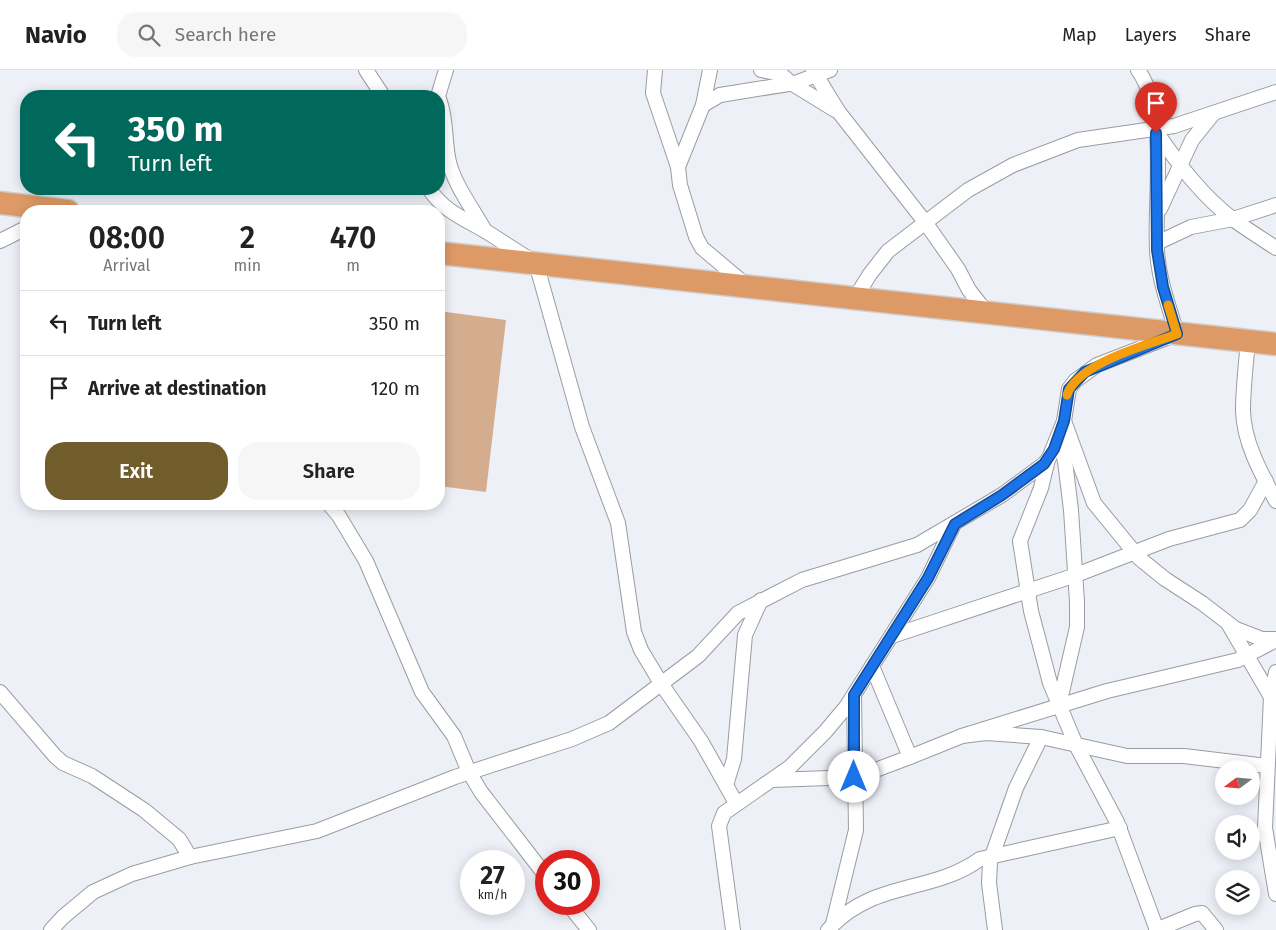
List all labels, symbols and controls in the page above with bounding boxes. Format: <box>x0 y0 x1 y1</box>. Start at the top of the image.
search box <box>117 12 467 57</box>
text: Navio <box>25 21 87 49</box>
icon: search <box>135 21 163 49</box>
text: Search here <box>175 23 276 46</box>
text: Map <box>1062 24 1097 46</box>
text: Layers <box>1125 24 1177 46</box>
text: Share <box>1205 24 1251 46</box>
pin <box>1135 82 1177 133</box>
icon: arrive <box>1142 89 1170 117</box>
text: 350 m <box>128 108 223 150</box>
icon: left <box>45 110 110 175</box>
text: Turn left <box>128 150 212 177</box>
text: 08:00 <box>89 220 165 256</box>
text: 2 <box>240 220 255 256</box>
text: 470 <box>330 220 376 256</box>
text: Arrival <box>103 256 150 275</box>
text: min <box>234 256 261 275</box>
text: m <box>346 256 360 275</box>
icon: left <box>45 309 73 337</box>
text: Turn left <box>88 312 162 335</box>
text: 350 m <box>369 312 420 335</box>
icon: arrive <box>45 374 73 402</box>
text: Arrive at destination <box>88 377 267 400</box>
text: 120 m <box>370 377 420 400</box>
button: Exit <box>45 442 228 500</box>
button: Share <box>238 442 420 500</box>
position arrow <box>827 750 879 802</box>
north arrow <box>1215 760 1260 805</box>
map controls <box>1215 760 1260 915</box>
button: sound <box>1215 815 1260 860</box>
speed limit sign: 30 <box>535 850 600 915</box>
text: 27 <box>480 861 505 891</box>
button: layers <box>1215 870 1260 915</box>
text: km/h <box>478 888 507 902</box>

